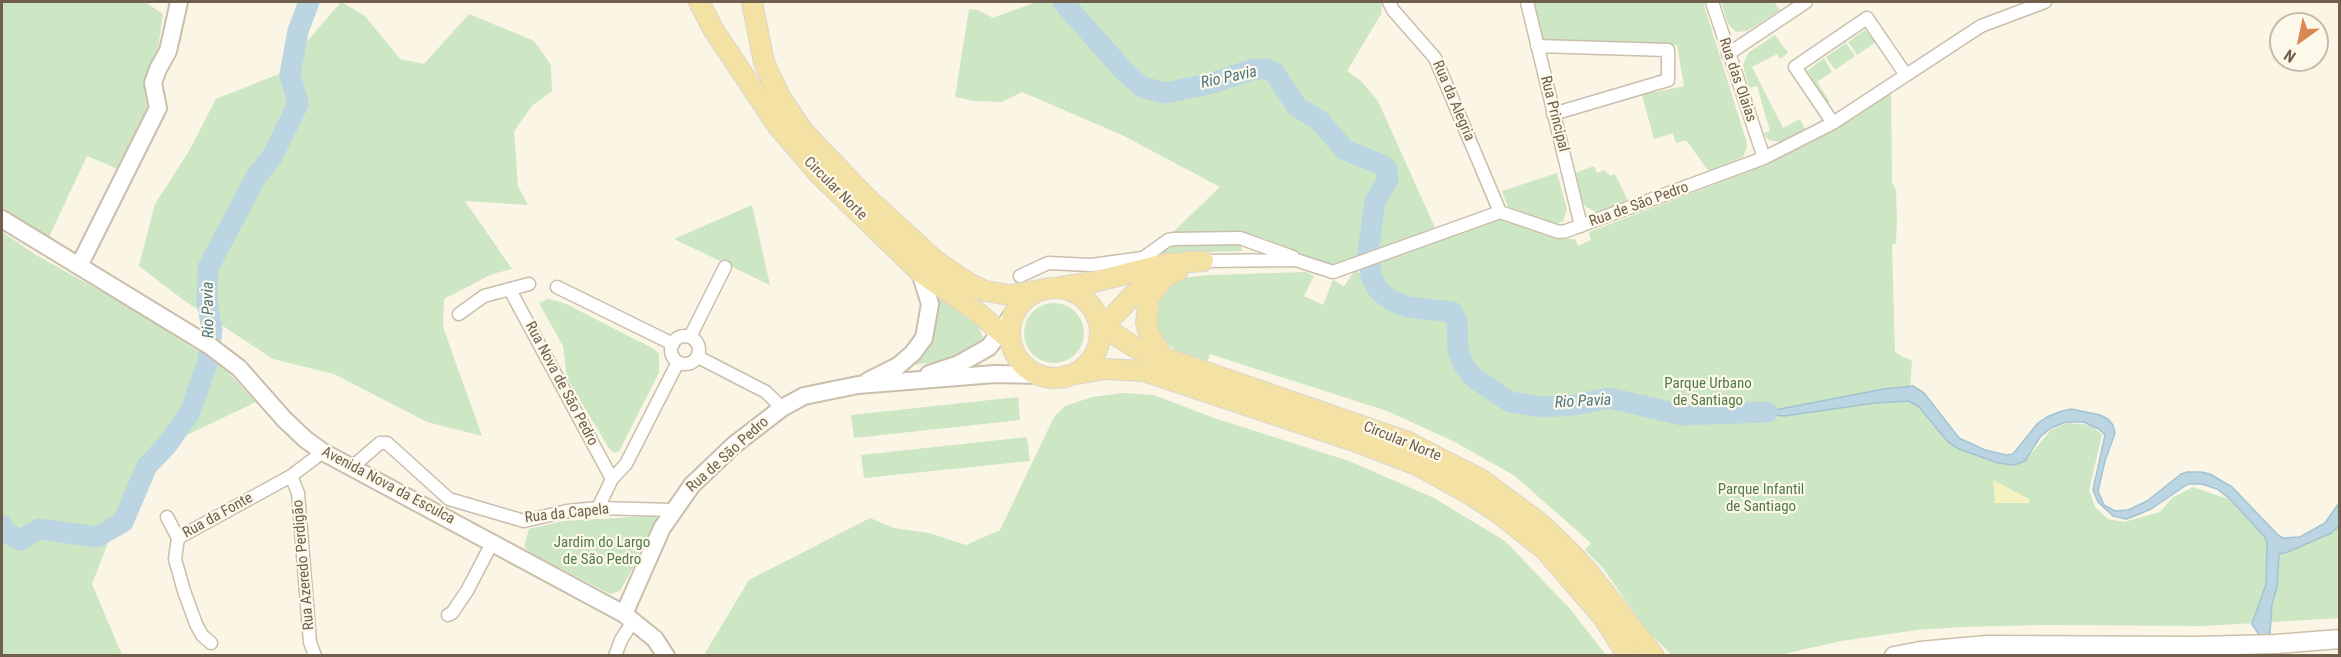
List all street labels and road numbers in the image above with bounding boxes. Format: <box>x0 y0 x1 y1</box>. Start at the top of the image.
street label: Rua das Olaias <box>1714 36 1760 124</box>
street label: Rua da Alegria <box>1428 58 1478 144</box>
street label: Rua Principal <box>1536 74 1572 154</box>
street label: Circular Norte <box>799 153 871 225</box>
street label: Rua de São Pedro <box>1587 179 1691 231</box>
street label: Rua Nova de São Pedro <box>521 319 601 449</box>
street label: Rua de São Pedro <box>683 413 773 497</box>
street label: Circular Norte <box>1360 418 1444 466</box>
street label: Avenida Nova da Esculca <box>318 443 458 529</box>
street label: Rua da Fonte <box>180 489 256 543</box>
street label: Rua Azeredo Perdigão <box>289 499 319 631</box>
street label: Rua da Capela <box>524 501 610 527</box>

